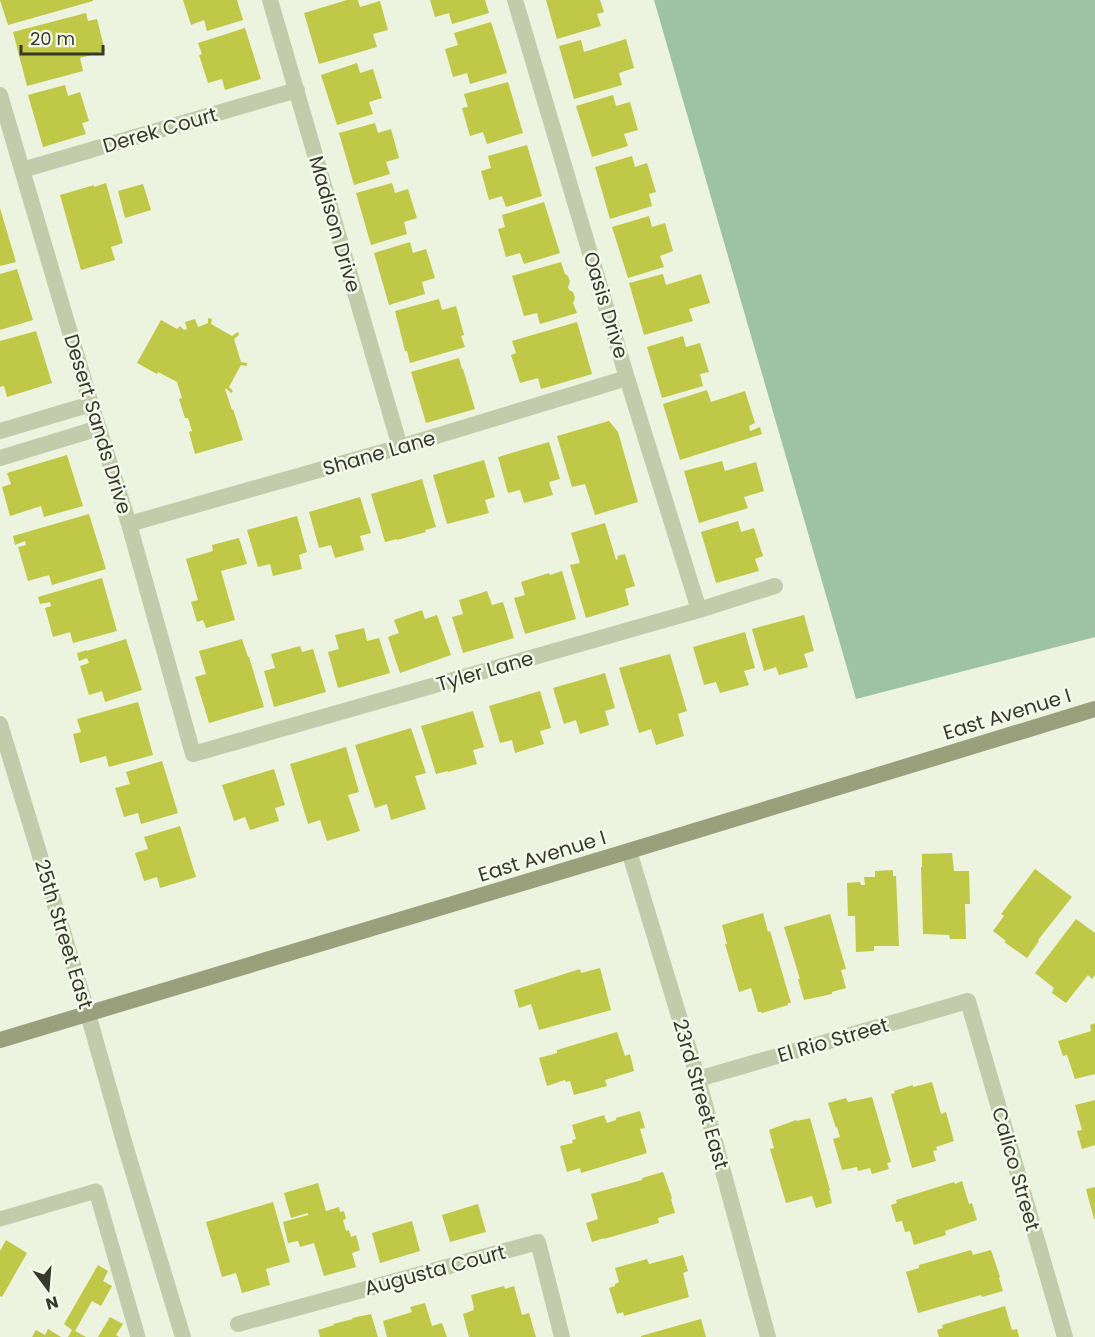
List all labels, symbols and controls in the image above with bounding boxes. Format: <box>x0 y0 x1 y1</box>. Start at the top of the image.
scale bar <box>21 18 104 56</box>
text: 20 m <box>30 26 75 51</box>
street label: Derek Court <box>100 100 220 160</box>
street label: Madison Drive <box>302 153 368 295</box>
street label: Oasis Drive <box>576 248 636 362</box>
street label: Desert Sands Drive <box>57 331 139 517</box>
street label: Shane Lane <box>319 424 439 482</box>
street label: Tyler Lane <box>433 644 537 698</box>
street label: East Avenue I <box>940 681 1074 747</box>
street label: East Avenue I <box>475 823 609 889</box>
street label: 25th Street East <box>28 856 100 1012</box>
street label: El Rio Street <box>774 1011 892 1069</box>
street label: 23rd Street East <box>666 1016 736 1172</box>
street label: Calico Street <box>985 1104 1047 1234</box>
street label: Augusta Court <box>361 1238 509 1302</box>
north arrow <box>18 1259 78 1319</box>
text: N <box>43 1290 61 1316</box>

